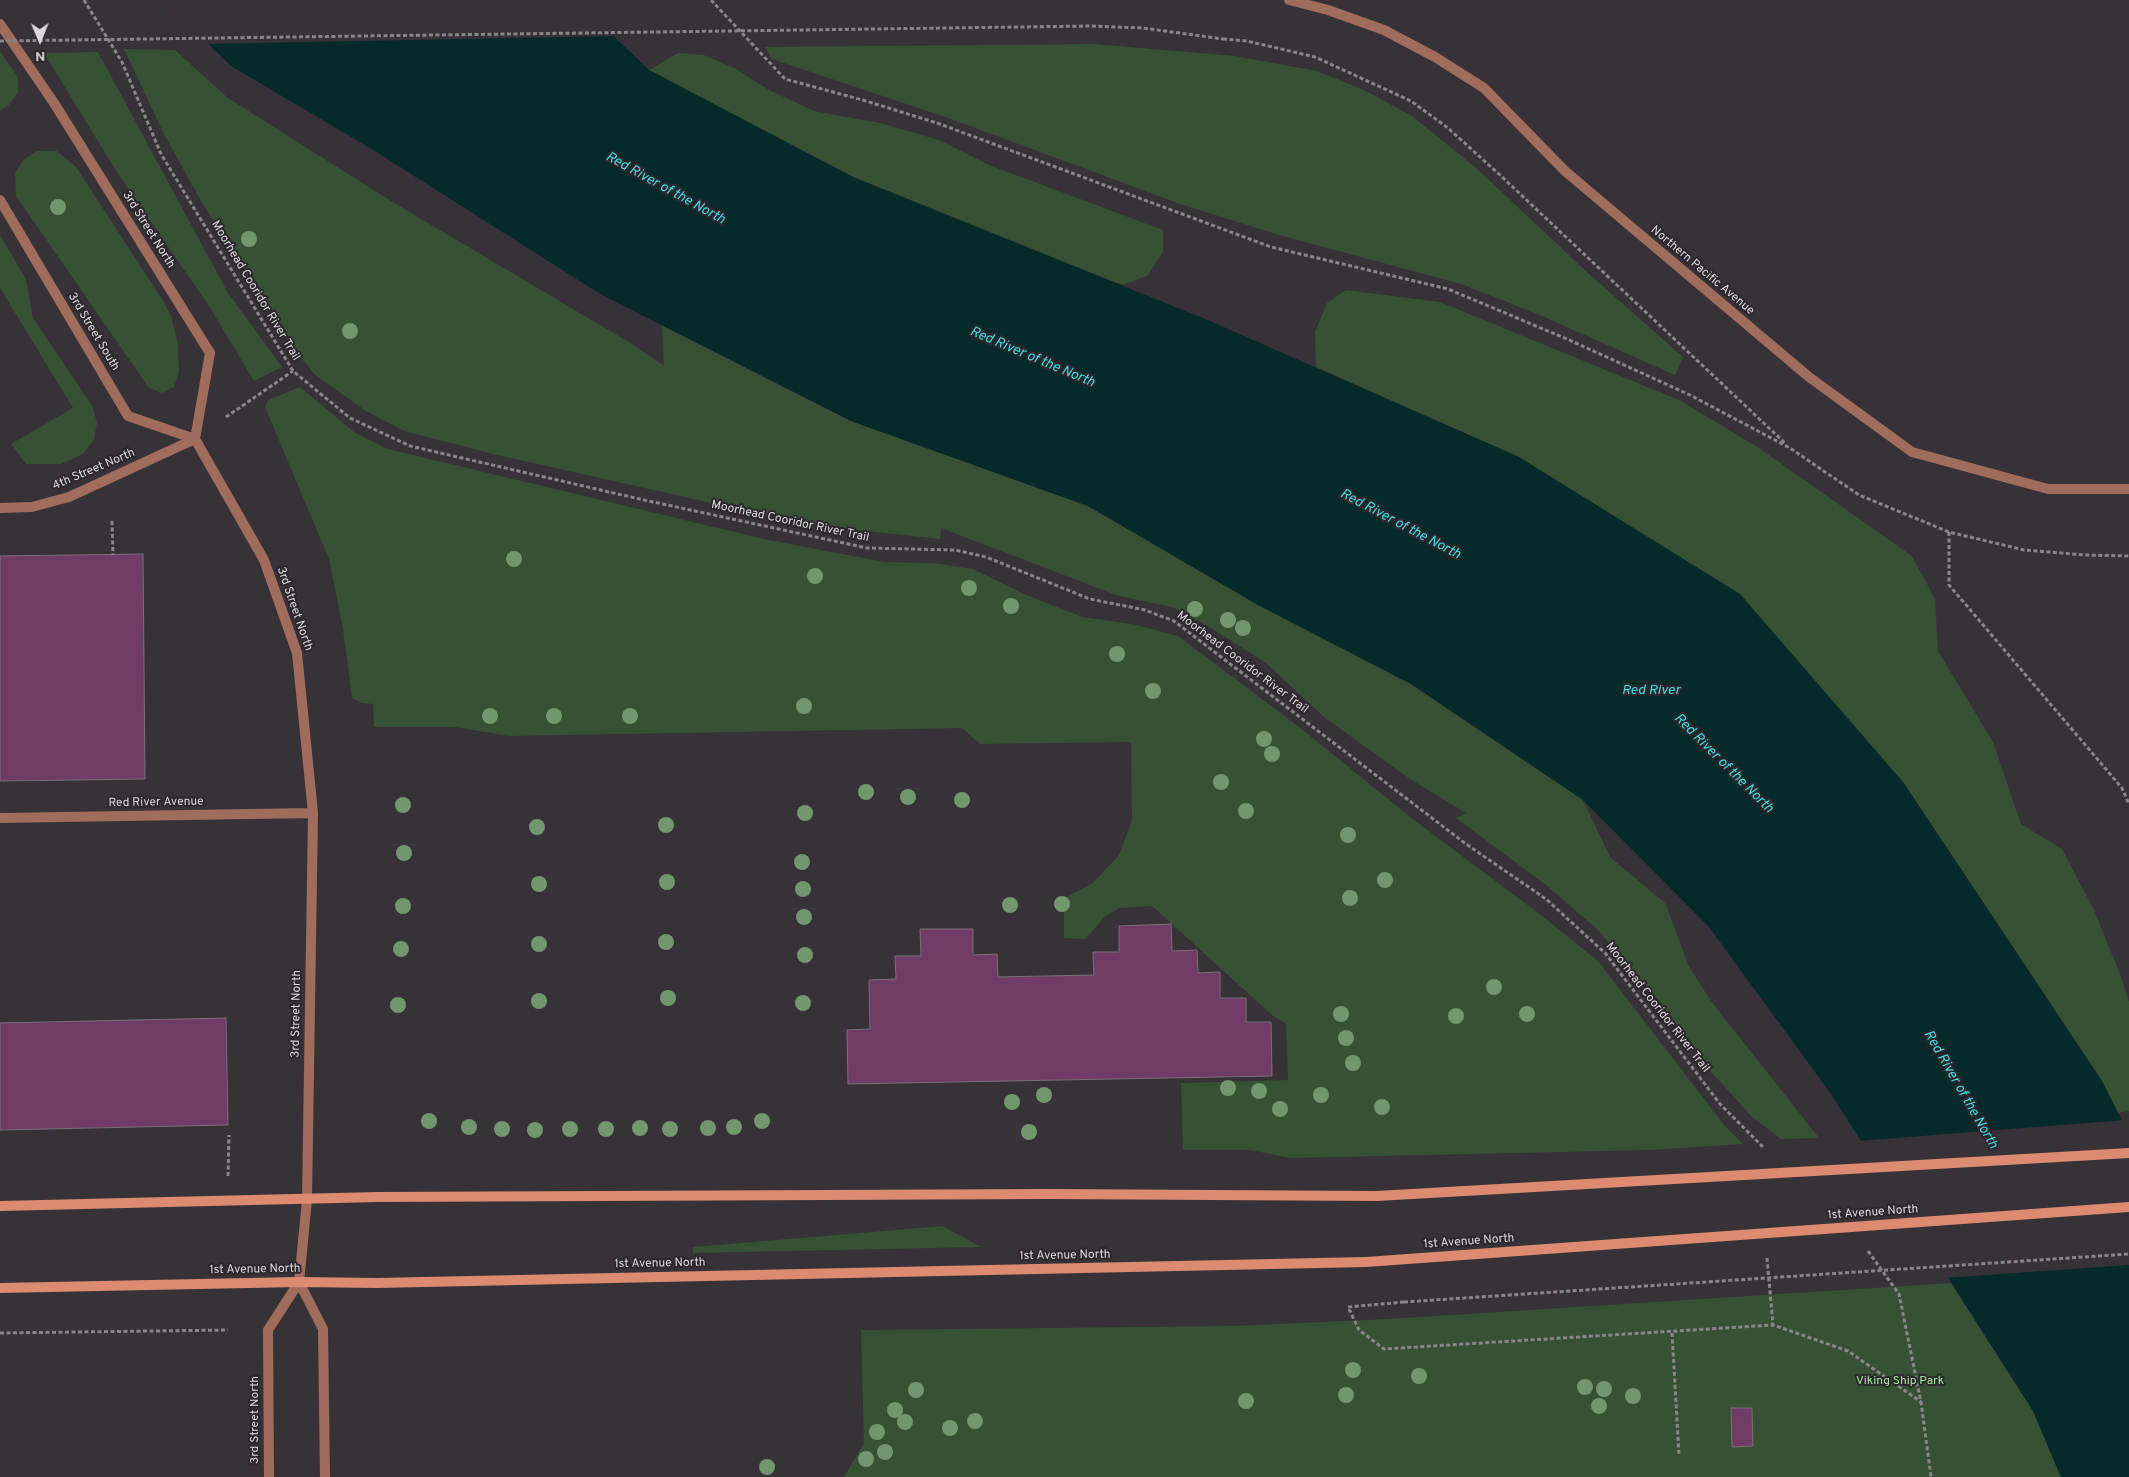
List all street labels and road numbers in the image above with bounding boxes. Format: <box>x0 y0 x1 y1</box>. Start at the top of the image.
street label: 3rd Street North <box>119 189 177 271</box>
street label: Moorhead Cooridor River Trail <box>207 218 303 364</box>
street label: Northern Pacific Avenue <box>1647 223 1757 319</box>
street label: 3rd Street South <box>64 290 122 374</box>
street label: 4th Street North <box>51 446 137 494</box>
street label: Moorhead Cooridor River Trail <box>710 498 870 546</box>
street label: 3rd Street North <box>273 565 315 653</box>
street label: Moorhead Cooridor River Trail <box>1173 609 1311 717</box>
street label: Red River Avenue <box>108 795 204 811</box>
street label: Moorhead Cooridor River Trail <box>1602 940 1712 1076</box>
street label: 3rd Street North <box>289 970 305 1058</box>
street label: 1st Avenue North <box>1827 1203 1919 1223</box>
street label: 1st Avenue North <box>1423 1232 1515 1252</box>
street label: 1st Avenue North <box>1019 1248 1111 1264</box>
street label: 1st Avenue North <box>614 1256 706 1272</box>
street label: 1st Avenue North <box>209 1262 301 1278</box>
street label: 3rd Street North <box>249 1376 263 1464</box>

